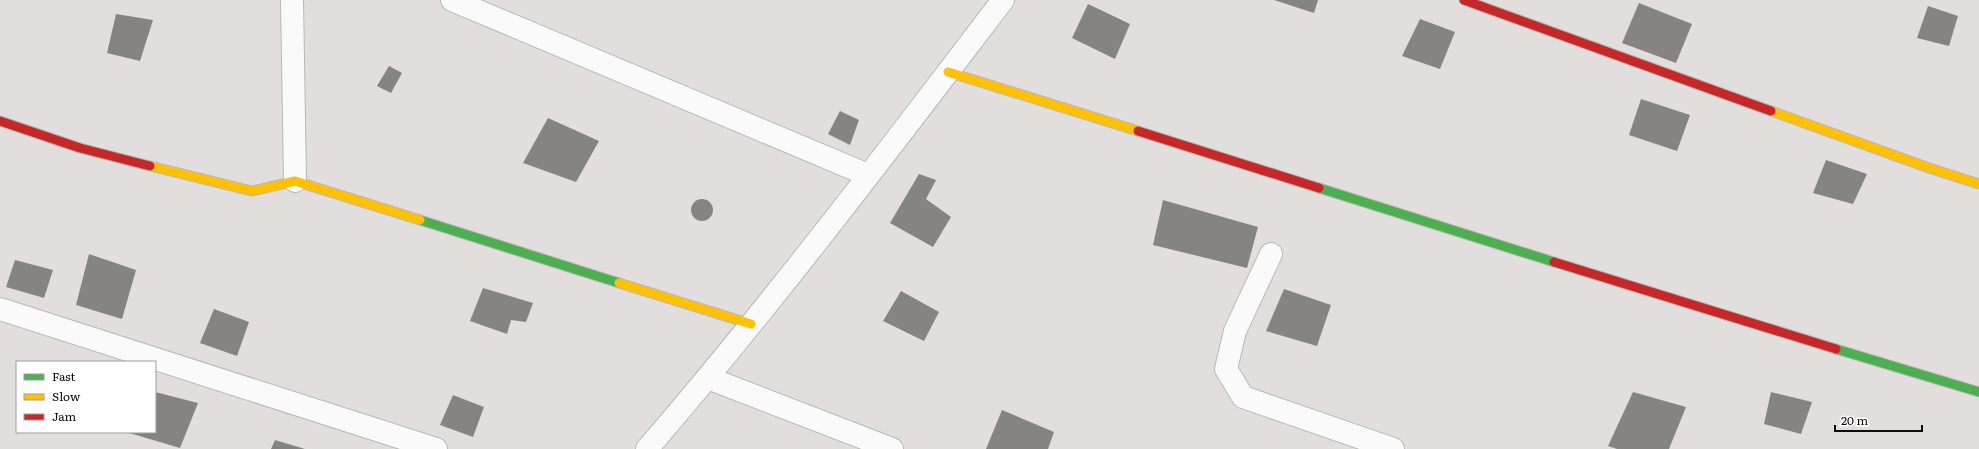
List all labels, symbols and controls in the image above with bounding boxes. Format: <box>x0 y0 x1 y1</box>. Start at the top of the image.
legend <box>16 361 156 433</box>
text: Fast <box>52 367 76 385</box>
text: Slow <box>52 387 81 405</box>
text: Jam <box>52 407 77 425</box>
scale bar <box>1835 407 1922 433</box>
text: 20 m <box>1841 411 1868 429</box>

